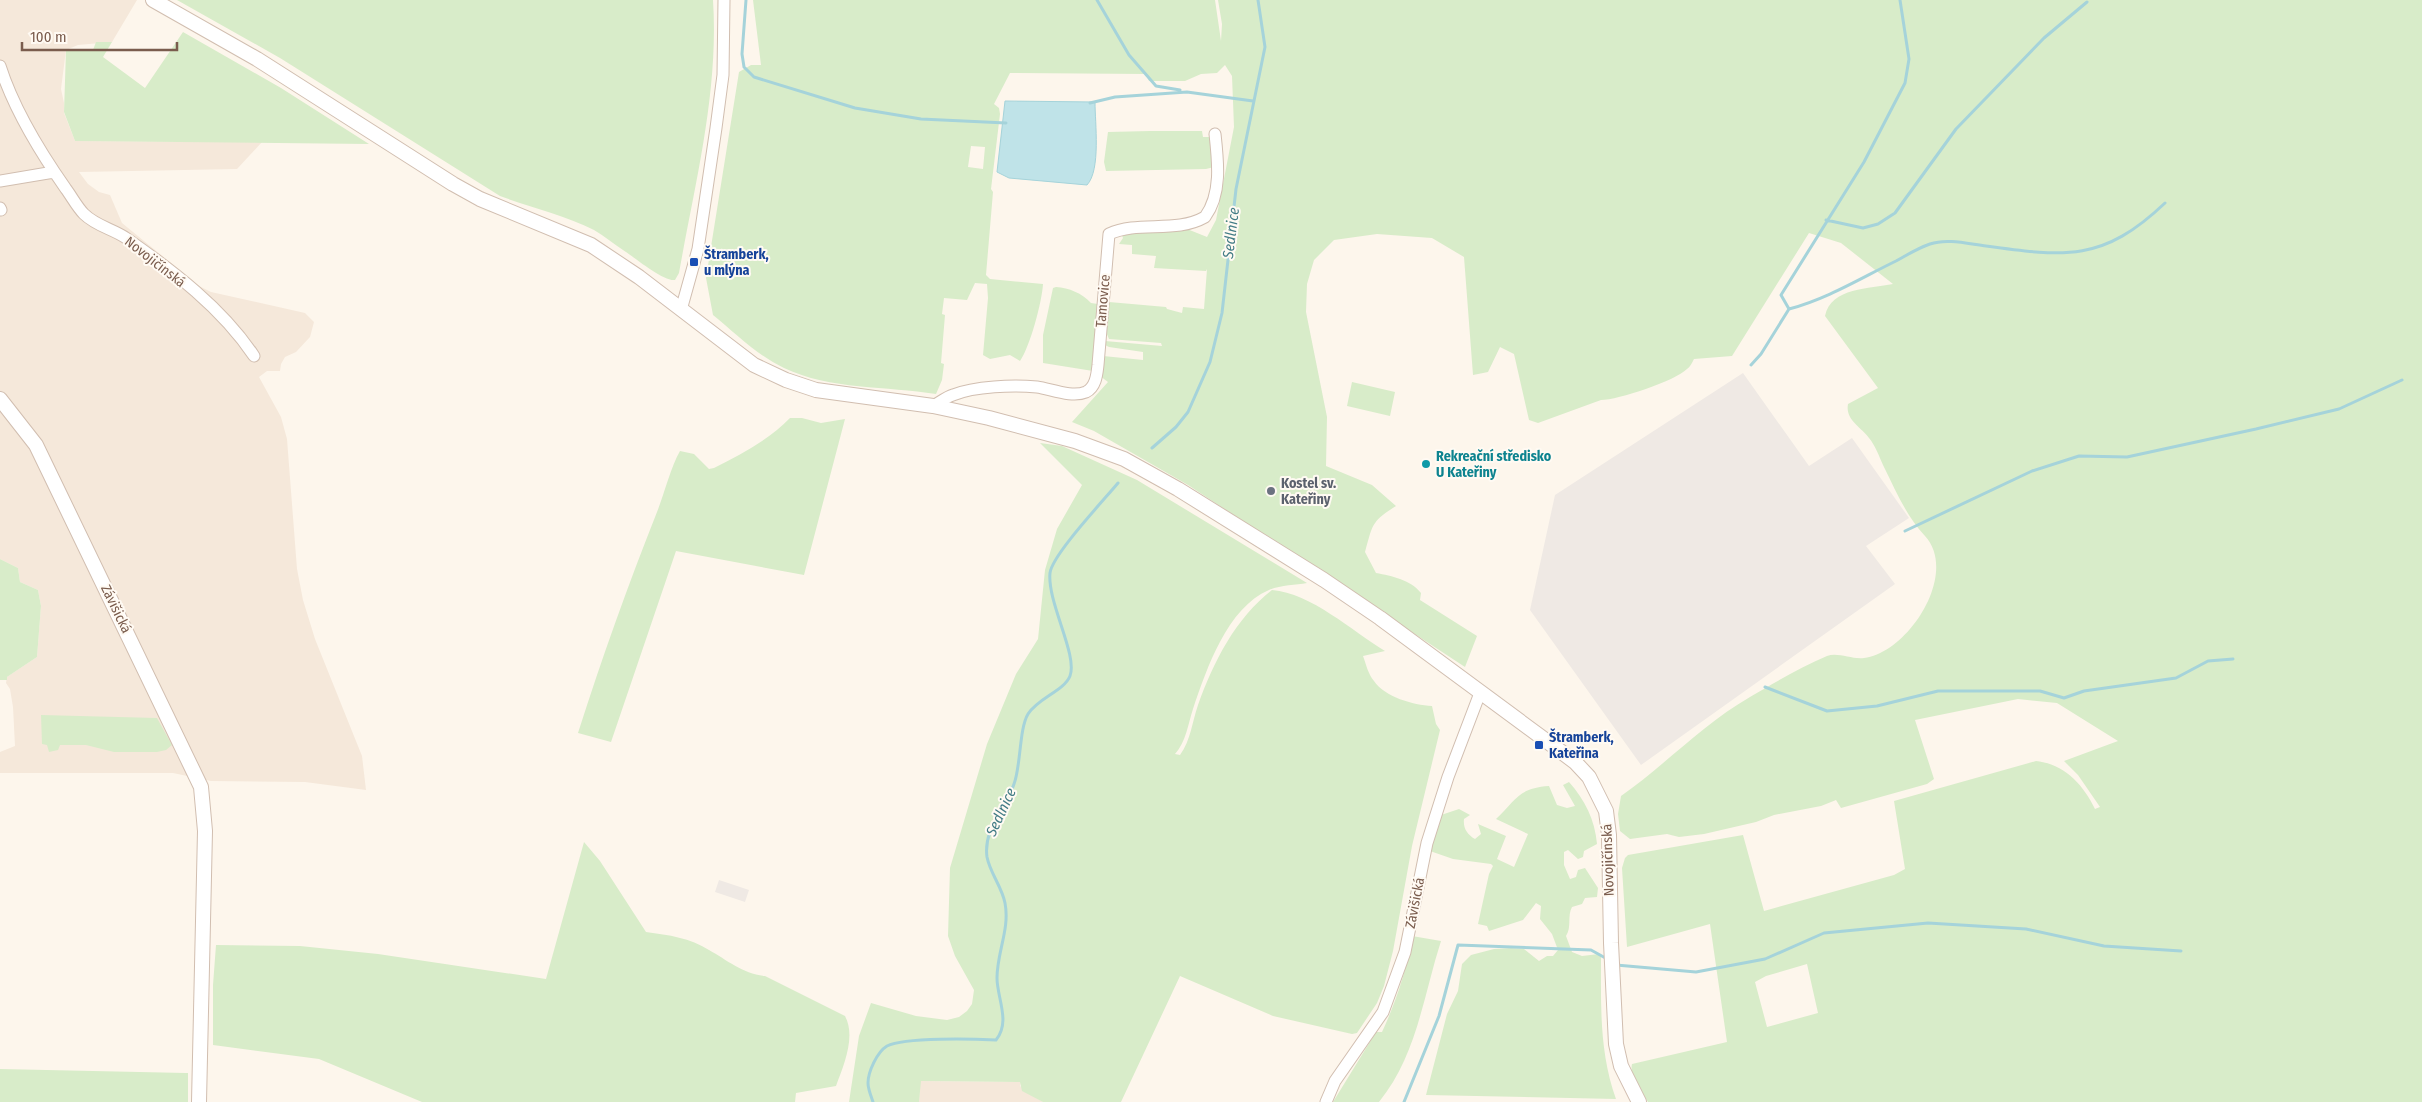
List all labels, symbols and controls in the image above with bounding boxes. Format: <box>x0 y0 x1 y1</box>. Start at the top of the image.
scale bar <box>22 20 178 52</box>
text: 100 m <box>30 28 67 46</box>
water label: Sedlnice <box>1219 207 1243 260</box>
street label: Novojičínská <box>121 233 189 291</box>
place label: Štramberk, u mlýna <box>704 245 769 279</box>
marker: Štramberk, u mlýna <box>688 256 700 268</box>
street label: Tamovice <box>1092 274 1114 328</box>
place label: Rekreační středisko U Kateřiny <box>1436 448 1552 481</box>
marker: Rekreační středisko U Kateřiny <box>1420 458 1432 470</box>
place label: Kostel sv. Kateřiny <box>1281 475 1336 508</box>
marker: Kostel sv. Kateřiny <box>1265 485 1277 497</box>
street label: Závišická <box>97 582 135 636</box>
place label: Štramberk, Kateřina <box>1549 728 1614 762</box>
marker: Štramberk, Kateřina <box>1533 739 1545 751</box>
water label: Sedlnice <box>982 785 1020 840</box>
street label: Novojičínská <box>1598 823 1618 897</box>
street label: Závišická <box>1402 876 1428 930</box>

